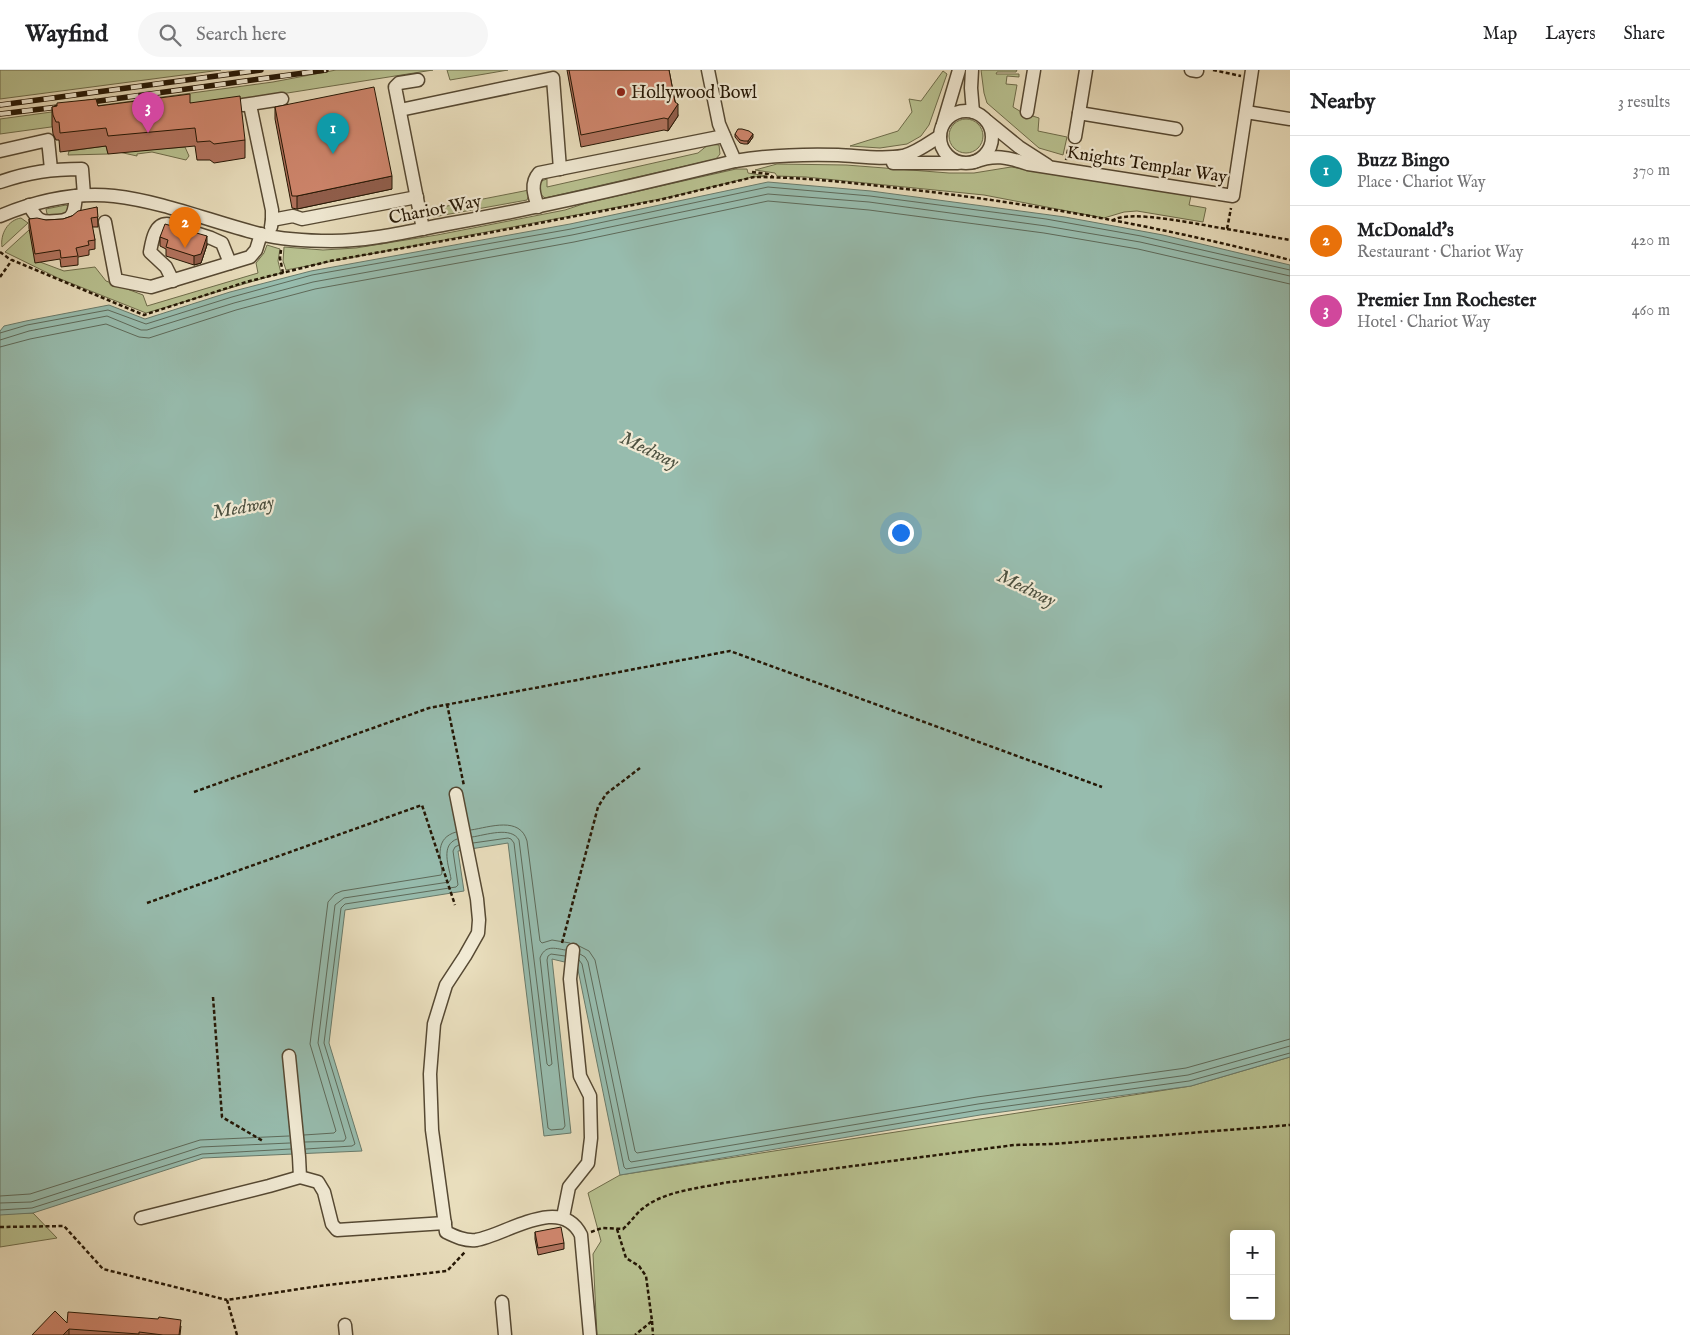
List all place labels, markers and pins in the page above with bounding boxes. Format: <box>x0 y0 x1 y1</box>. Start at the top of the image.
place label: Hollywood Bowl <box>631 82 757 105</box>
marker: Hollywood Bowl <box>615 86 627 98</box>
pin: 3 <box>132 92 164 133</box>
pin: 1 <box>317 113 349 154</box>
pin: 2 <box>169 207 201 248</box>

